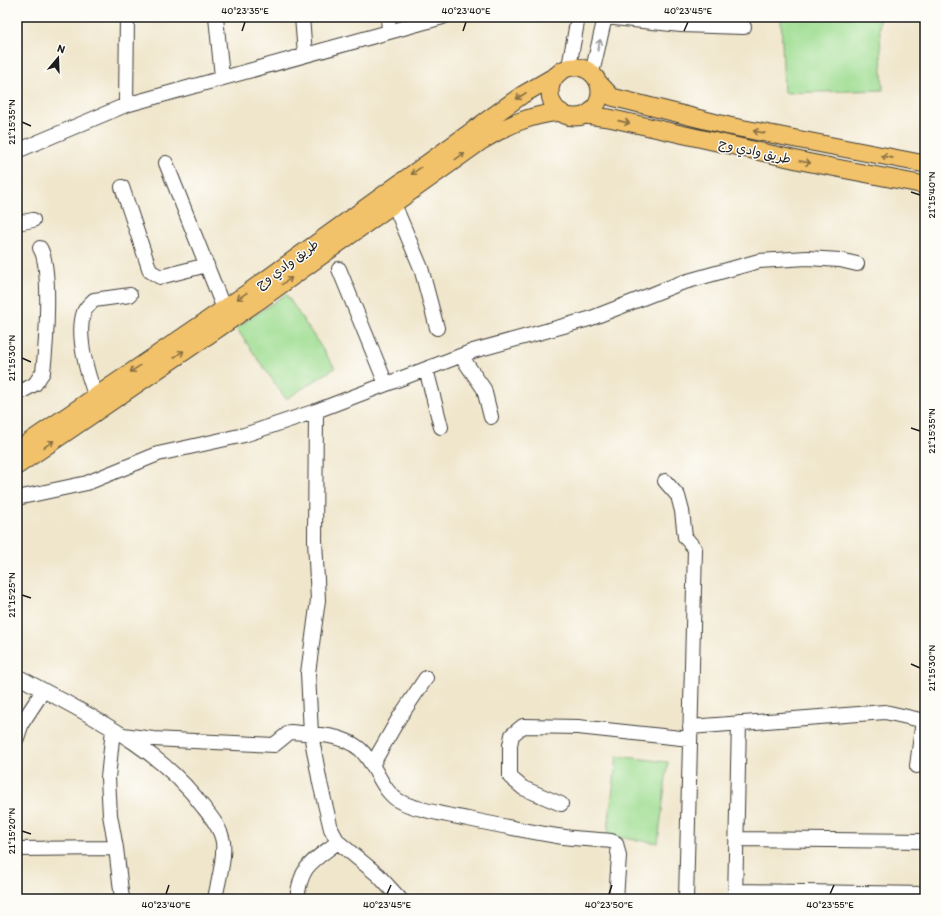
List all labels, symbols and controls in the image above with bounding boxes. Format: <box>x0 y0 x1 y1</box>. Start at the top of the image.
text: 40°23'35"E <box>221 4 269 17</box>
text: 40°23'40"E <box>441 4 491 17</box>
text: 40°23'45"E <box>664 4 713 17</box>
north arrow <box>38 38 78 78</box>
one-way arrow <box>595 39 603 52</box>
text: N <box>55 42 67 56</box>
one-way arrow <box>516 91 527 100</box>
text: 21°15'35"N <box>5 99 18 145</box>
one-way arrow <box>617 118 630 126</box>
one-way arrow <box>753 128 766 136</box>
street label: طريق وادي وج <box>717 135 793 169</box>
one-way arrow <box>455 152 466 160</box>
one-way arrow <box>881 152 894 160</box>
one-way arrow <box>799 158 812 166</box>
one-way arrow <box>410 167 421 175</box>
text: 21°15'40"N <box>925 171 938 219</box>
street label: طريق وادي وج <box>253 236 322 293</box>
one-way arrow <box>281 277 292 285</box>
one-way arrow <box>237 292 248 300</box>
text: 21°15'30"N <box>5 334 18 381</box>
one-way arrow <box>174 350 185 358</box>
one-way arrow <box>129 365 140 374</box>
text: 21°15'35"N <box>925 408 938 454</box>
one-way arrow <box>43 440 54 448</box>
text: 21°15'25"N <box>5 572 18 618</box>
text: 21°15'30"N <box>925 644 938 691</box>
text: 21°15'20"N <box>5 808 18 854</box>
text: 40°23'40"E <box>141 898 191 911</box>
text: 40°23'45"E <box>363 898 412 911</box>
text: 40°23'50"E <box>585 898 634 911</box>
text: 40°23'55"E <box>806 898 854 911</box>

